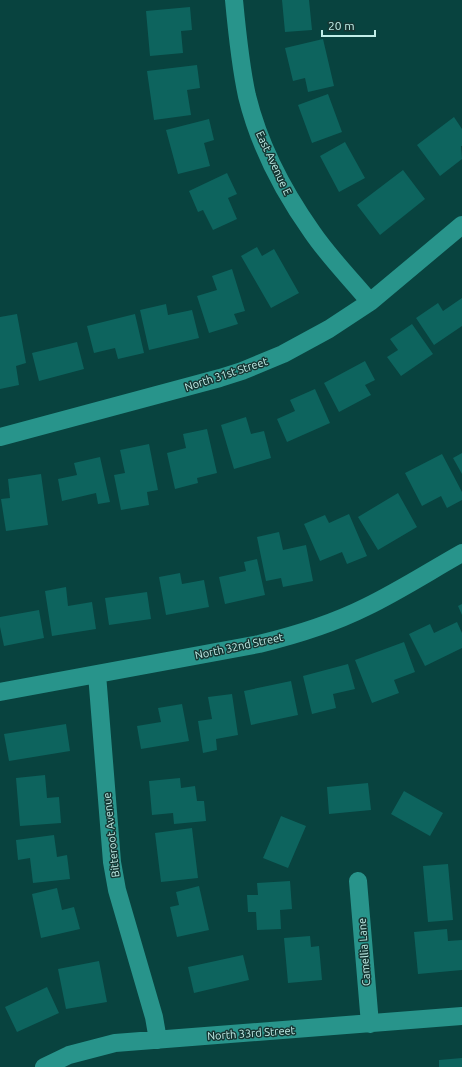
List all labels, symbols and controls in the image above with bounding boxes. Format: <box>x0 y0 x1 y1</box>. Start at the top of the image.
scale bar <box>322 12 375 38</box>
text: 20 m <box>328 19 355 32</box>
street label: East Avenue E <box>254 129 294 197</box>
street label: North 31st Street <box>183 355 270 393</box>
street label: North 32nd Street <box>194 631 285 661</box>
street label: Bitteroot Avenue <box>101 792 121 878</box>
street label: Camellia Lane <box>356 918 372 986</box>
street label: North 33rd Street <box>207 1024 296 1042</box>

